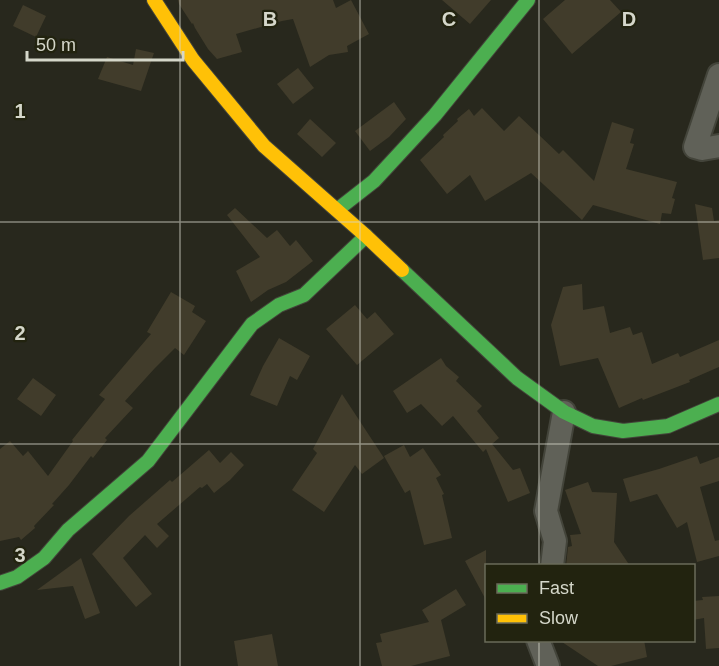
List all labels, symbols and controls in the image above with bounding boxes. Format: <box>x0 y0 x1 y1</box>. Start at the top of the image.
text: B <box>263 8 277 30</box>
text: C <box>442 8 456 30</box>
text: D <box>622 8 636 30</box>
scale bar <box>27 24 183 62</box>
text: 50 m <box>36 35 76 55</box>
text: 1 <box>14 100 26 122</box>
text: 2 <box>14 322 26 344</box>
text: 3 <box>14 544 26 566</box>
legend <box>485 564 695 642</box>
text: Fast <box>539 578 574 598</box>
text: Slow <box>539 608 579 628</box>

